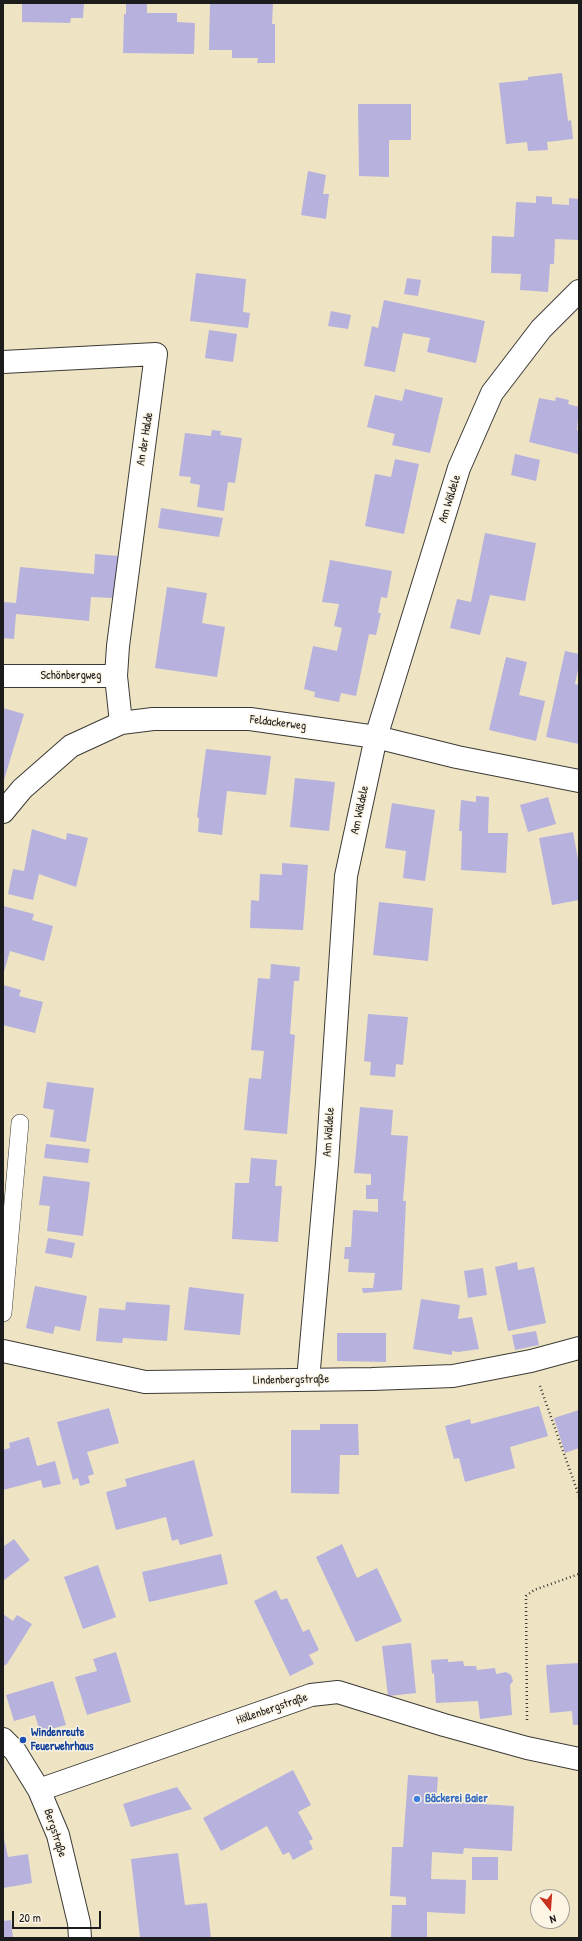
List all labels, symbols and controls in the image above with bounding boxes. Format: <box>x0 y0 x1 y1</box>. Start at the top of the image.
street label: An der Halde <box>134 411 156 467</box>
street label: Am Wäldele <box>436 473 464 525</box>
street label: Schönbergweg <box>41 669 101 683</box>
street label: Feldackerweg <box>249 712 307 734</box>
street label: Am Wäldele <box>348 784 372 836</box>
street label: Am Wäldele <box>320 1107 338 1157</box>
street label: Lindenbergstraße <box>253 1372 329 1388</box>
street label: Höllenbergstraße <box>234 1690 310 1728</box>
place label: Windenreute Feuerwehrhaus <box>31 1726 94 1754</box>
marker: Windenreute Feuerwehrhaus <box>18 1735 28 1745</box>
place label: Bäckerei Baier <box>425 1792 488 1806</box>
marker: Bäckerei Baier <box>412 1794 422 1804</box>
street label: Bergstraße <box>40 1807 70 1859</box>
north arrow <box>530 1889 570 1929</box>
scale bar <box>14 1903 103 1929</box>
text: 20 m <box>19 1909 41 1926</box>
text: N <box>548 1912 558 1927</box>

